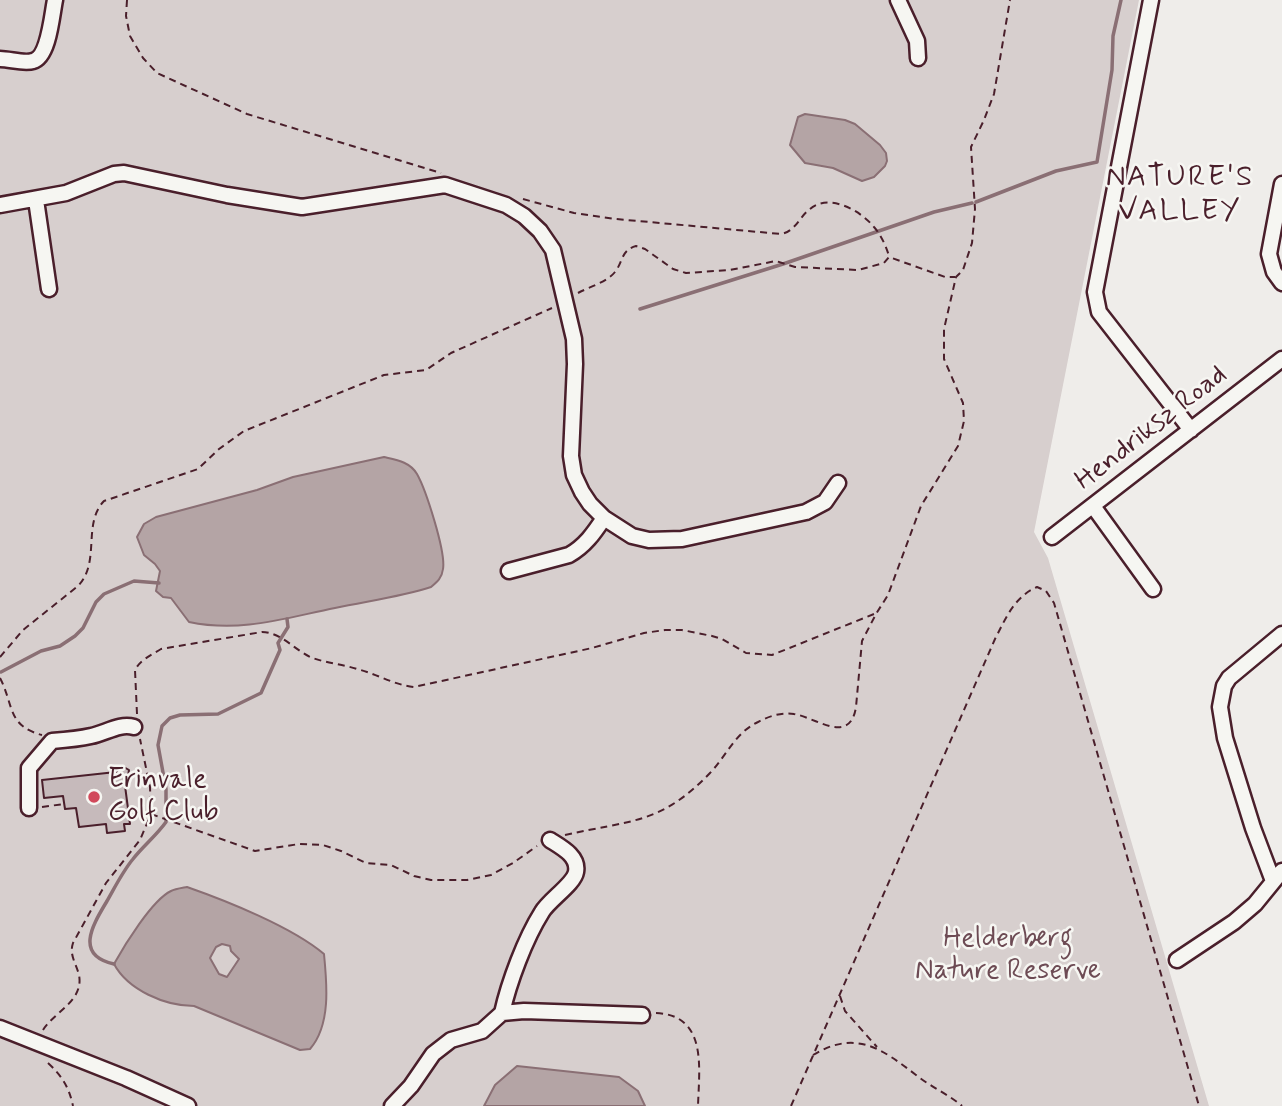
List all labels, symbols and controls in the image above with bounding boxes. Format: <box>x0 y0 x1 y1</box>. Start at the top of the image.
district label: NATURE'S VALLEY <box>1104 161 1256 232</box>
street label: Hendriksz Road <box>1069 359 1235 499</box>
place label: Erinvale Golf Club <box>108 764 219 830</box>
marker: Erinvale Golf Club <box>86 789 102 805</box>
park label: Helderberg Nature Reserve <box>915 923 1101 989</box>

